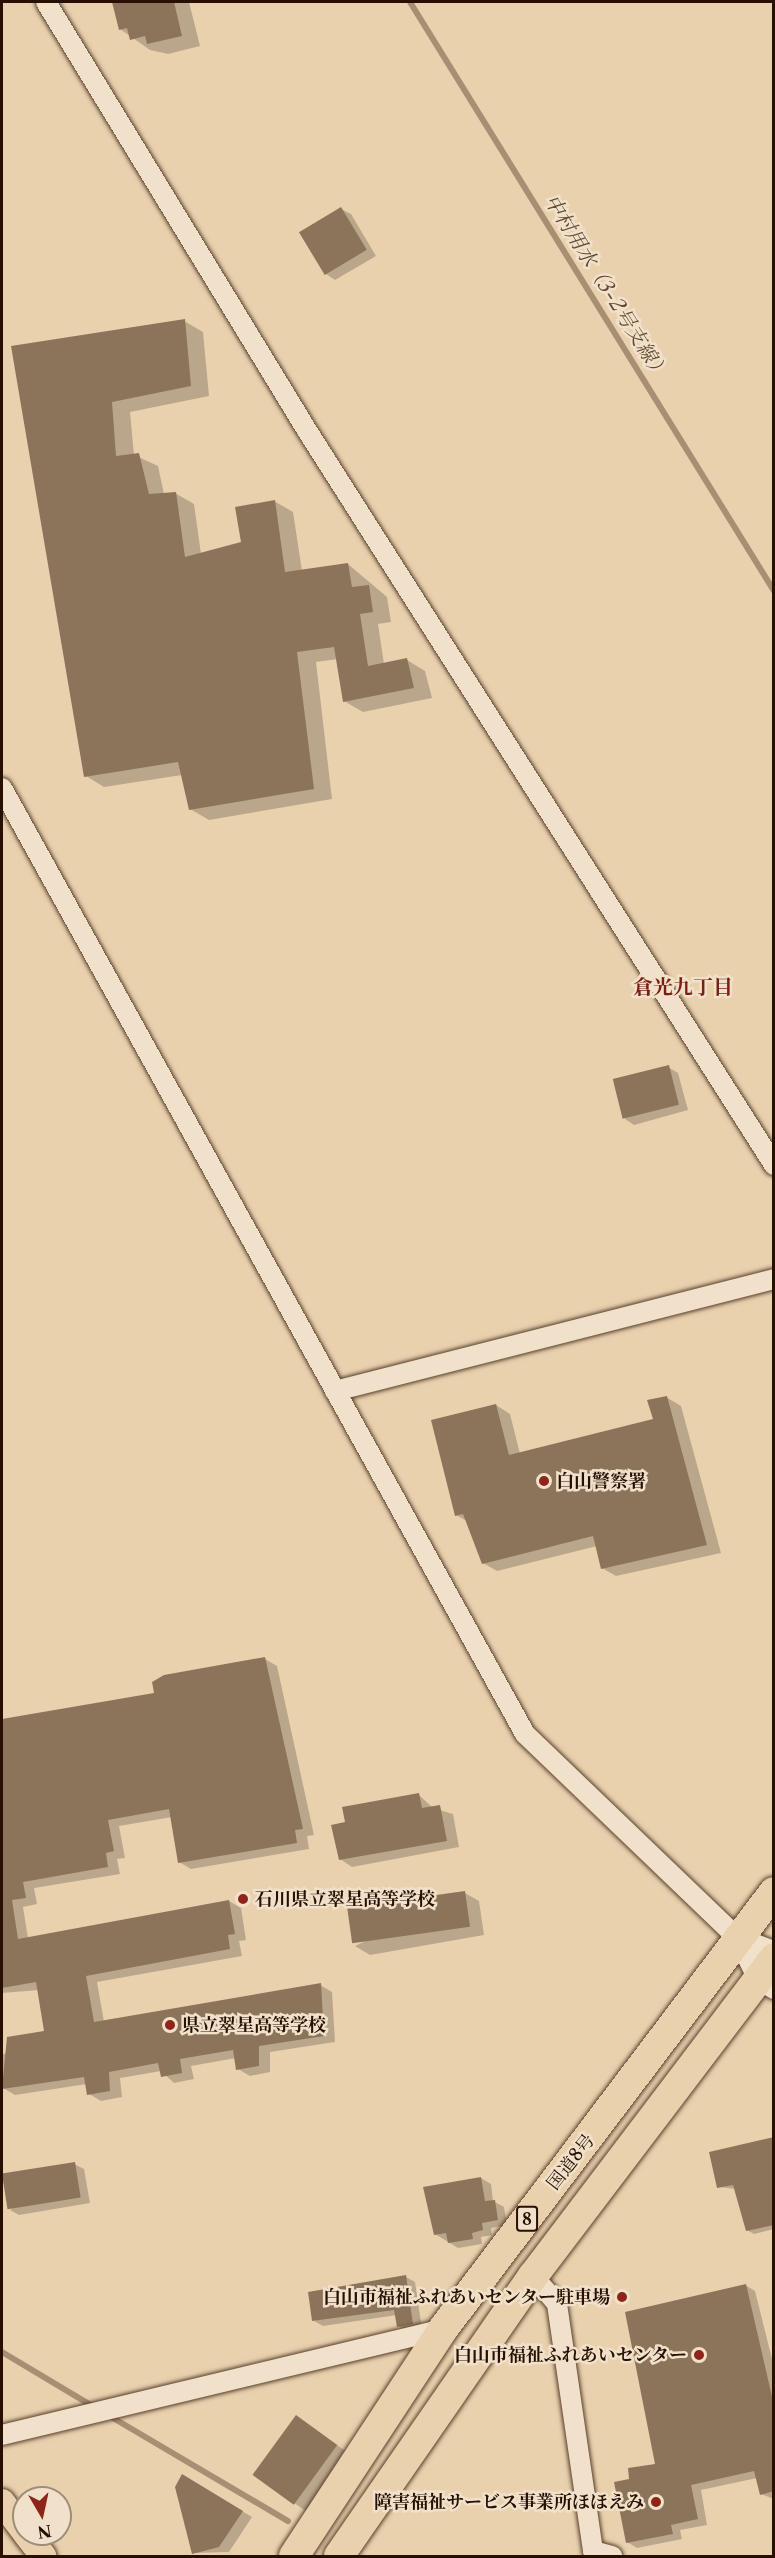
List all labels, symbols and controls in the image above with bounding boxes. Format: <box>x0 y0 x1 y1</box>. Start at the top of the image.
water label: 中村用水（3-2号支線） <box>539 190 673 384</box>
district label: 倉光九丁目 <box>633 975 733 999</box>
place label: 白山警察署 <box>556 1470 646 1492</box>
marker: 白山警察署 <box>537 1474 551 1488</box>
place label: 石川県立翠星高等学校 <box>255 1888 435 1910</box>
marker: 石川県立翠星高等学校 <box>236 1892 250 1906</box>
place label: 県立翠星高等学校 <box>182 2014 326 2036</box>
marker: 県立翠星高等学校 <box>163 2018 177 2032</box>
street label: 国道8号 <box>543 2130 599 2194</box>
road number: 8 <box>515 2206 539 2232</box>
place label: 白山市福祉ふれあいセンター駐車場 <box>322 2286 610 2308</box>
marker: 白山市福祉ふれあいセンター駐車場 <box>615 2290 629 2304</box>
place label: 白山市福祉ふれあいセンター <box>453 2344 687 2366</box>
marker: 白山市福祉ふれあいセンター <box>692 2348 706 2362</box>
north arrow <box>12 2486 72 2546</box>
place label: 障害福祉サービス事業所ほほえみ <box>374 2491 644 2513</box>
marker: 障害福祉サービス事業所ほほえみ <box>649 2495 663 2509</box>
text: N <box>36 2521 53 2543</box>

